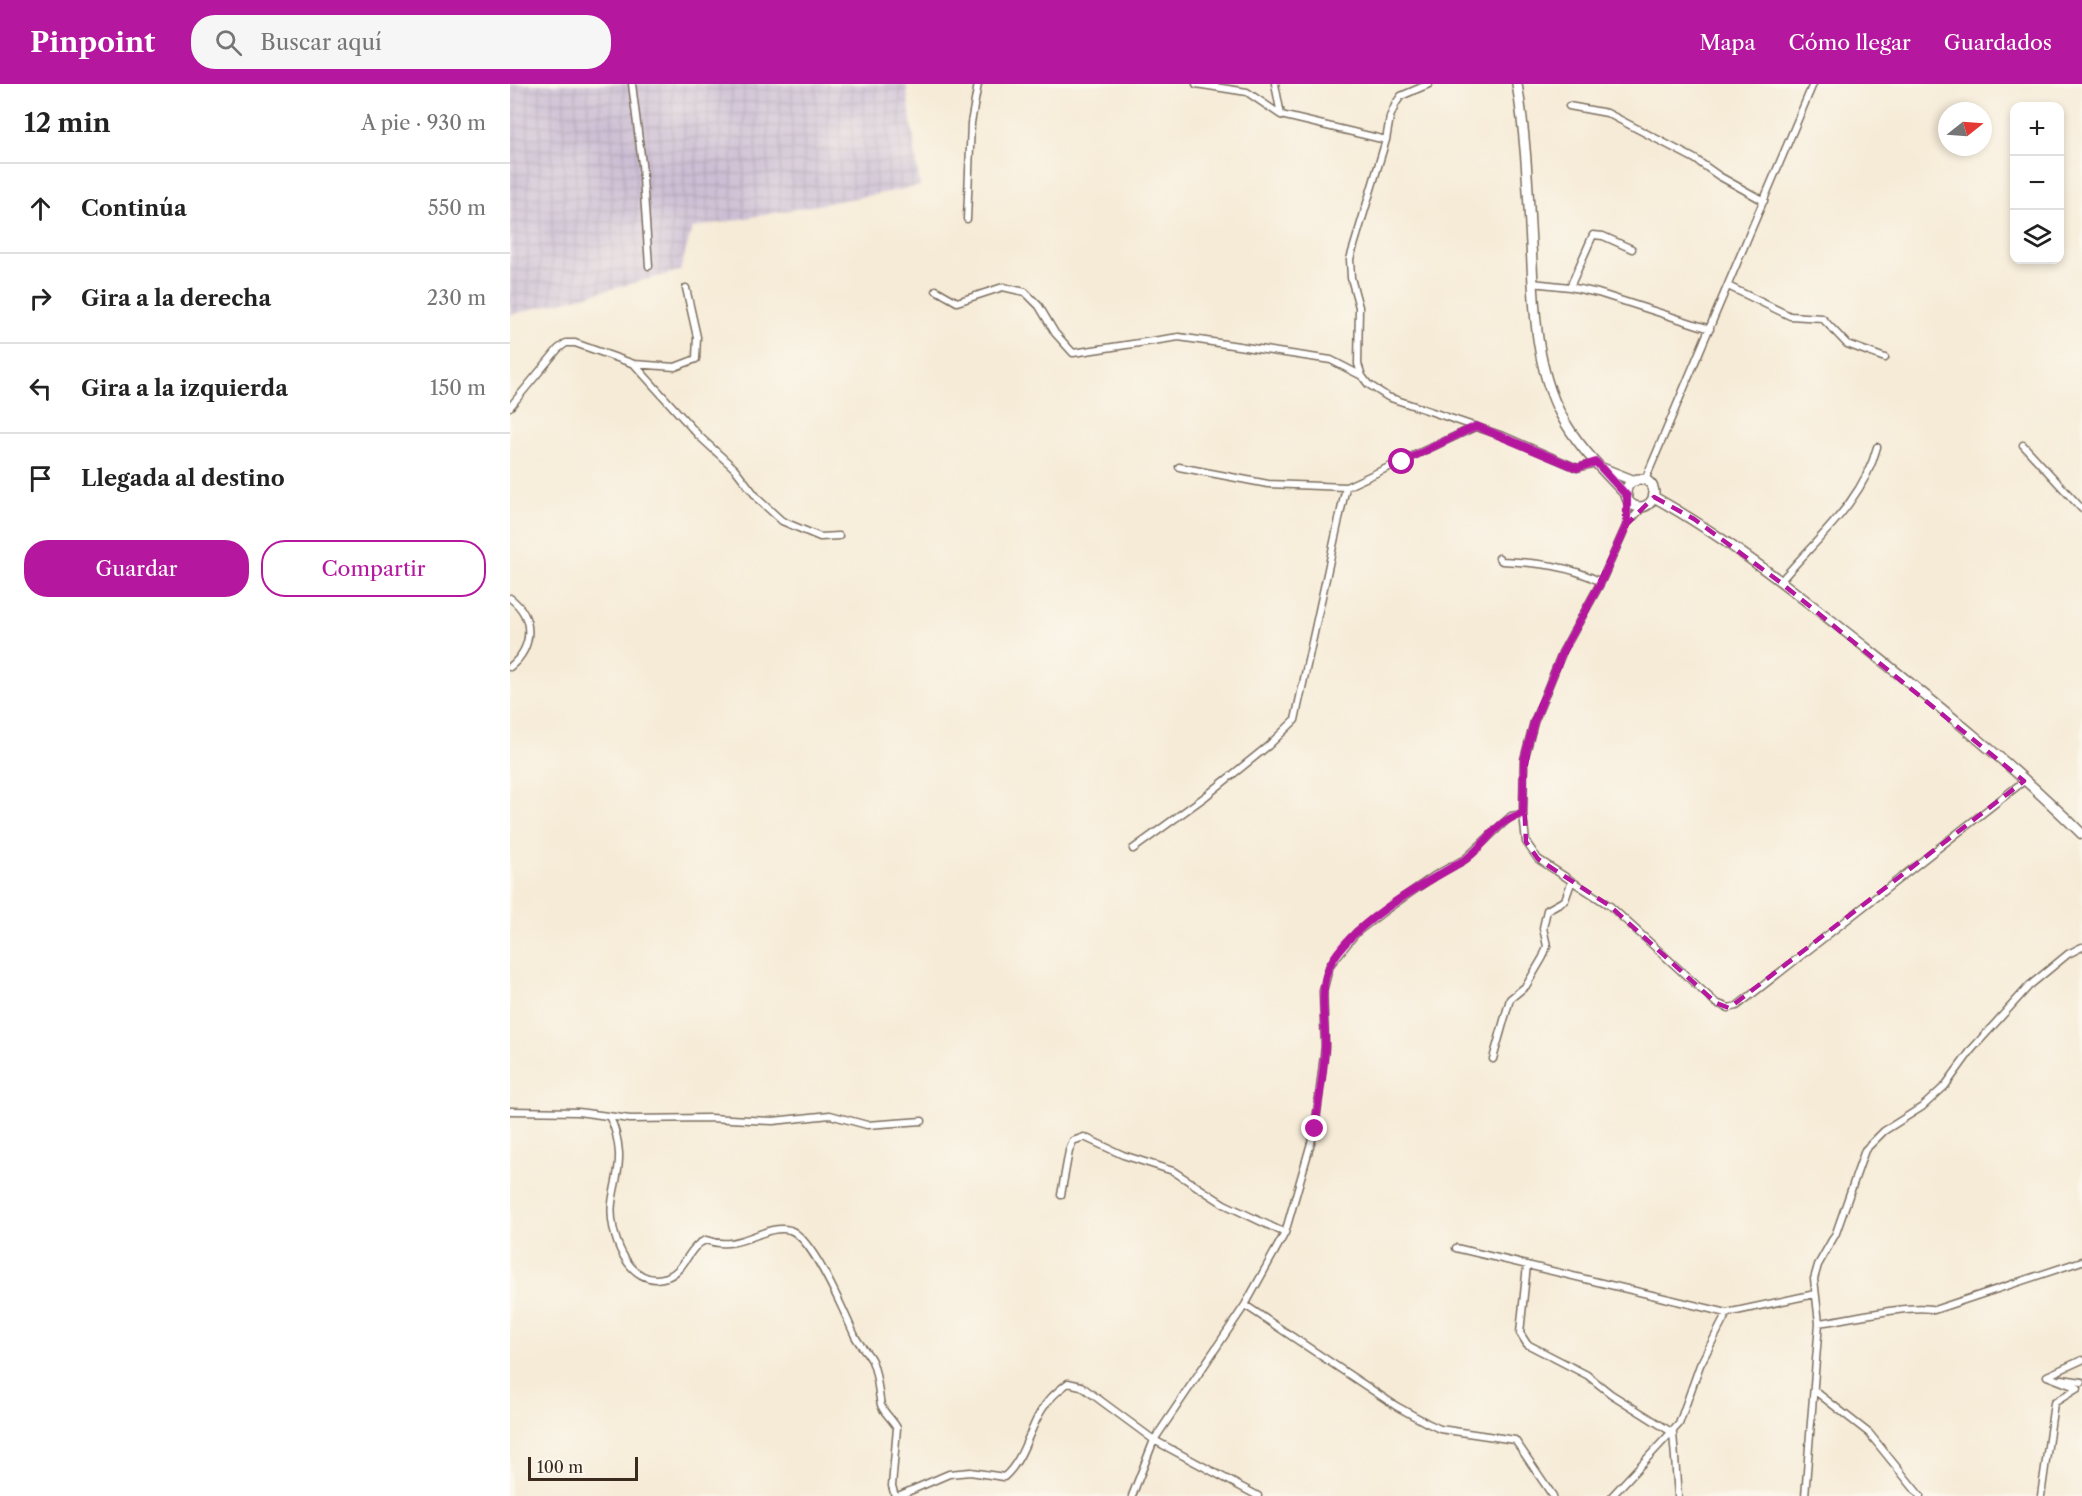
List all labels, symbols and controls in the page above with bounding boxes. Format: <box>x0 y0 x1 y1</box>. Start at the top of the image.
search box <box>191 15 611 69</box>
text: Pinpoint <box>30 25 155 59</box>
icon: search <box>212 26 245 59</box>
text: Buscar aquí <box>260 29 382 56</box>
text: Mapa <box>1699 30 1756 55</box>
text: Cómo llegar <box>1789 30 1911 55</box>
text: Guardados <box>1944 30 2052 55</box>
north arrow <box>1938 102 1992 156</box>
map controls <box>2010 102 2064 264</box>
button: + <box>2010 102 2064 156</box>
text: 12 min <box>24 107 111 139</box>
text: A pie · 930 m <box>361 111 486 135</box>
button: − <box>2010 156 2064 210</box>
icon: ahead <box>24 192 57 225</box>
text: Continúa <box>81 195 187 222</box>
text: 550 m <box>428 196 486 220</box>
button: layers <box>2010 210 2064 264</box>
icon: right <box>24 282 57 315</box>
text: Gira a la derecha <box>81 285 271 312</box>
text: 230 m <box>427 286 486 310</box>
icon: left <box>24 372 57 405</box>
text: Gira a la izquierda <box>81 375 288 402</box>
text: 150 m <box>430 376 486 400</box>
route start <box>1388 448 1414 474</box>
icon: arrive <box>24 462 57 495</box>
text: Llegada al destino <box>81 465 285 492</box>
button: Guardar <box>24 540 249 597</box>
button: Compartir <box>261 540 486 597</box>
route end <box>1301 1115 1327 1141</box>
scale bar <box>528 1454 638 1482</box>
text: 100 m <box>537 1457 583 1477</box>

